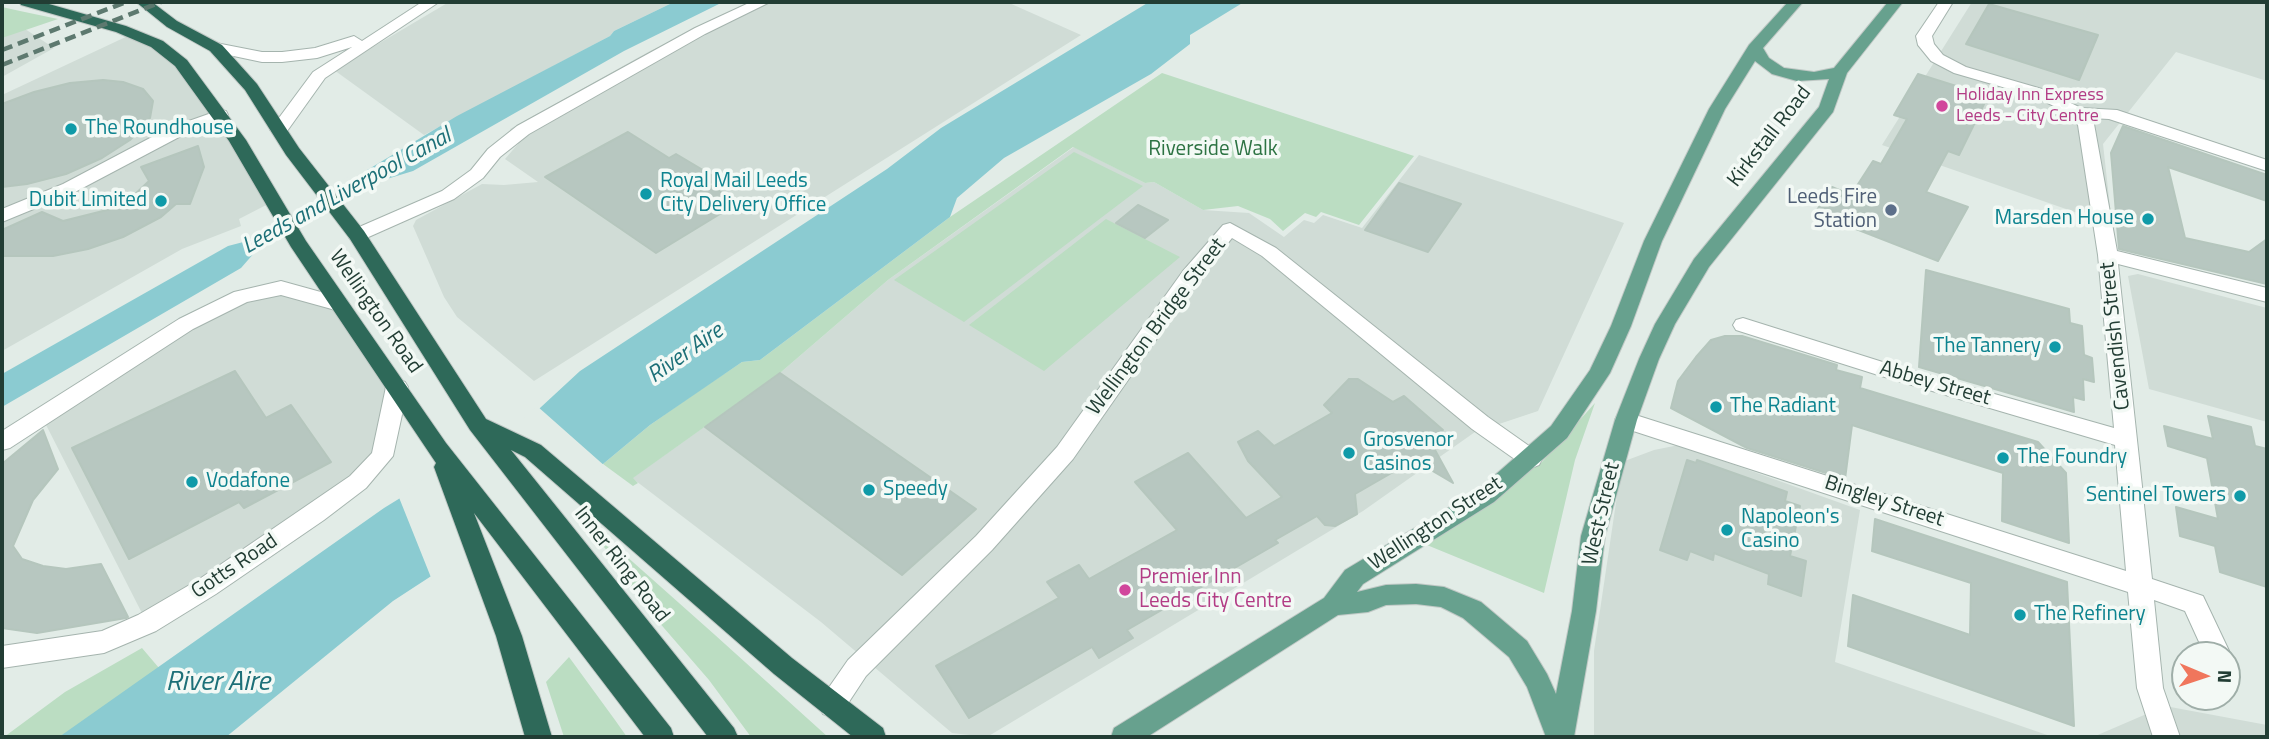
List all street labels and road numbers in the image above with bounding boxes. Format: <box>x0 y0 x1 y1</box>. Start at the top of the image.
street label: Kirkstall Road <box>1723 81 1817 193</box>
street label: Wellington Bridge Street <box>1082 233 1232 421</box>
street label: Wellington Road <box>323 245 427 379</box>
street label: Cavendish Street <box>2096 261 2136 411</box>
street label: Abbey Street <box>1877 356 1993 412</box>
street label: West Street <box>1578 460 1626 568</box>
street label: Bingley Street <box>1821 471 1947 533</box>
street label: Wellington Street <box>1365 472 1507 576</box>
street label: Inner Ring Road <box>568 502 674 628</box>
street label: Gotts Road <box>187 529 283 605</box>

